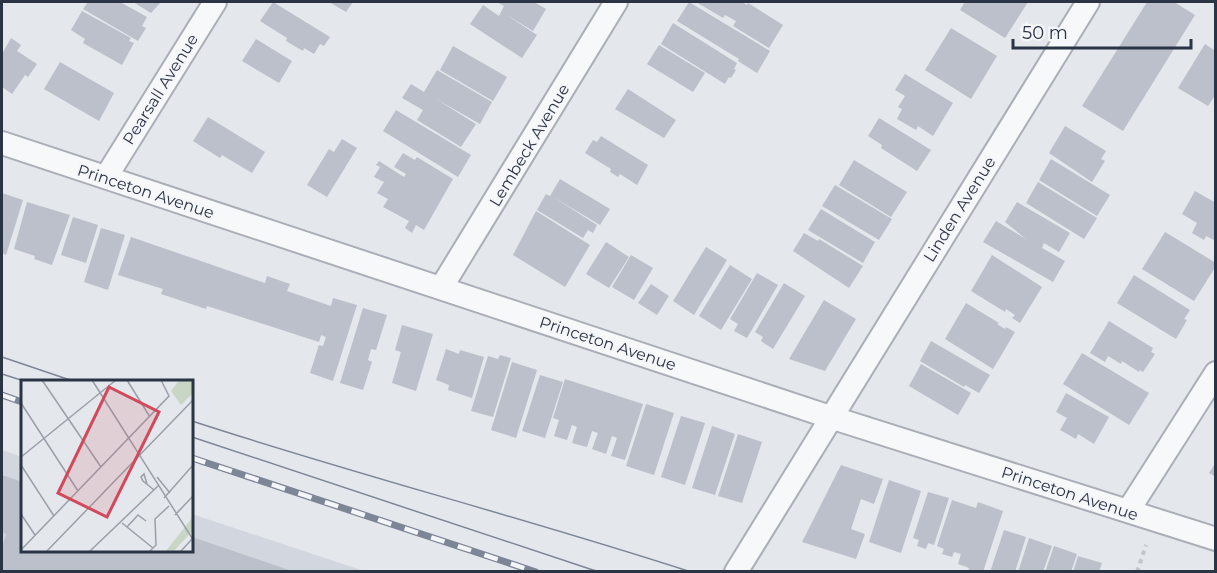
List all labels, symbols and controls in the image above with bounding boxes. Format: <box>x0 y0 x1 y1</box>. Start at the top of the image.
scale bar <box>1013 12 1192 50</box>
text: 50 m <box>1022 22 1068 44</box>
street label: Pearsall Avenue <box>119 30 202 148</box>
street label: Lembeck Avenue <box>485 81 573 210</box>
street label: Linden Avenue <box>919 153 999 265</box>
street label: Princeton Avenue <box>75 160 217 223</box>
street label: Princeton Avenue <box>537 312 679 375</box>
inset map <box>21 380 194 552</box>
street label: Princeton Avenue <box>999 462 1141 525</box>

